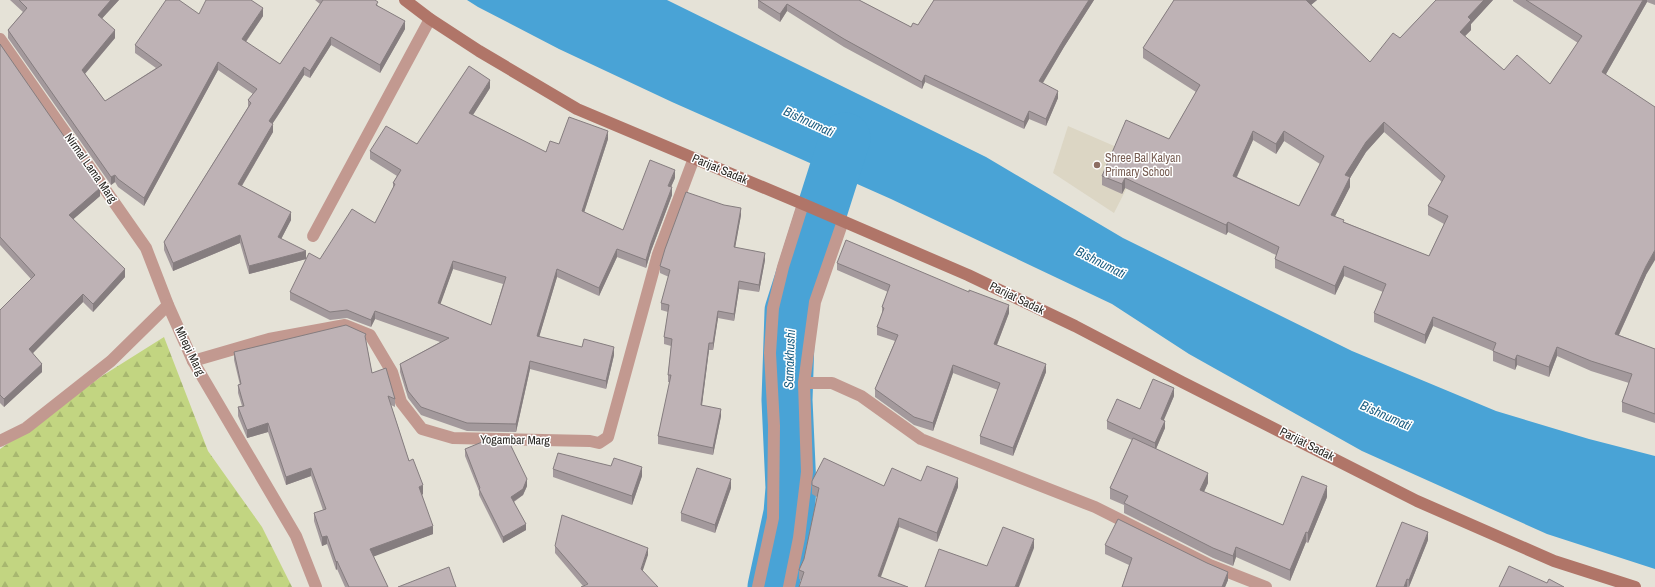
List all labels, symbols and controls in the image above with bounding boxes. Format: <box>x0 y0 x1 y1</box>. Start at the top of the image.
water label: Bishnumati <box>781 102 837 141</box>
street label: Nirmal Lama Marg <box>61 130 121 206</box>
street label: Parijat Sadak <box>690 150 750 188</box>
place label: Shree Bal Kalyan Primary School <box>1105 150 1181 180</box>
marker: Shree Bal Kalyan Primary School <box>1092 160 1102 170</box>
water label: Bishnumati <box>1073 243 1129 282</box>
street label: Parijat Sadak <box>987 278 1047 318</box>
street label: Mhepi Marg <box>171 324 209 379</box>
water label: Samakhushi <box>780 329 799 389</box>
water label: Bishnumati <box>1358 397 1414 434</box>
street label: Parijat Sadak <box>1277 423 1337 465</box>
street label: Yogambar Marg <box>480 431 551 449</box>

